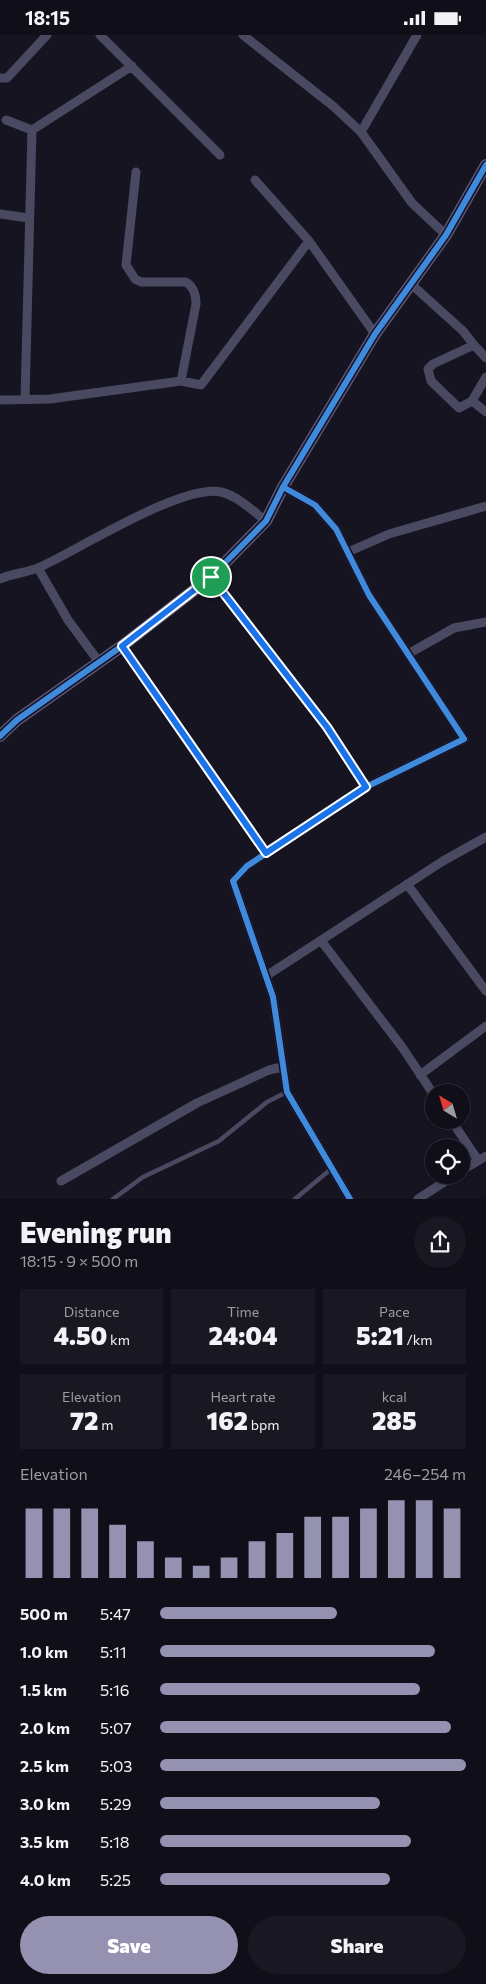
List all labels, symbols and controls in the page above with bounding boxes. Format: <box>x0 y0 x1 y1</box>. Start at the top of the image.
text: 18:15 <box>25 6 70 29</box>
pin <box>190 556 232 598</box>
icon: arrive <box>197 563 225 591</box>
north arrow <box>425 1084 470 1129</box>
map controls <box>425 1084 470 1184</box>
button: locate <box>425 1139 470 1184</box>
text: Evening run <box>20 1215 172 1249</box>
button: share <box>414 1216 466 1268</box>
text: 18:15 · 9 × 500 m <box>20 1251 138 1270</box>
text: Distance <box>64 1303 119 1320</box>
text: Time <box>227 1303 259 1320</box>
text: Pace <box>379 1303 410 1320</box>
text: 4.50 <box>53 1320 107 1350</box>
text: 24:04 <box>208 1320 278 1350</box>
text: 5:21 <box>356 1320 404 1350</box>
text: km <box>107 1331 130 1348</box>
text: /km <box>404 1331 433 1348</box>
text: Elevation <box>62 1388 121 1405</box>
text: Heart rate <box>210 1388 276 1405</box>
text: kcal <box>382 1388 407 1405</box>
text: 72 <box>70 1405 98 1435</box>
text: 162 <box>207 1405 248 1435</box>
text: 285 <box>372 1405 417 1435</box>
text: m <box>98 1416 113 1433</box>
text: bpm <box>248 1416 279 1433</box>
text: Elevation <box>20 1464 88 1483</box>
text: 246–254 m <box>384 1464 466 1483</box>
text: 500 m <box>20 1604 68 1623</box>
text: 5:47 <box>100 1604 131 1623</box>
text: 1.0 km <box>20 1642 68 1661</box>
text: 5:11 <box>100 1642 127 1661</box>
text: 1.5 km <box>20 1680 67 1699</box>
text: 5:16 <box>100 1680 130 1699</box>
text: 2.0 km <box>20 1718 70 1737</box>
text: 5:07 <box>100 1718 132 1737</box>
text: 2.5 km <box>20 1756 69 1775</box>
text: 5:03 <box>100 1756 133 1775</box>
text: 3.0 km <box>20 1794 70 1813</box>
text: 5:29 <box>100 1794 132 1813</box>
text: 3.5 km <box>20 1832 69 1851</box>
text: 5:18 <box>100 1832 130 1851</box>
text: 4.0 km <box>20 1870 71 1889</box>
text: 5:25 <box>100 1870 131 1889</box>
button: Save <box>20 1916 238 1974</box>
button: Share <box>248 1916 466 1974</box>

